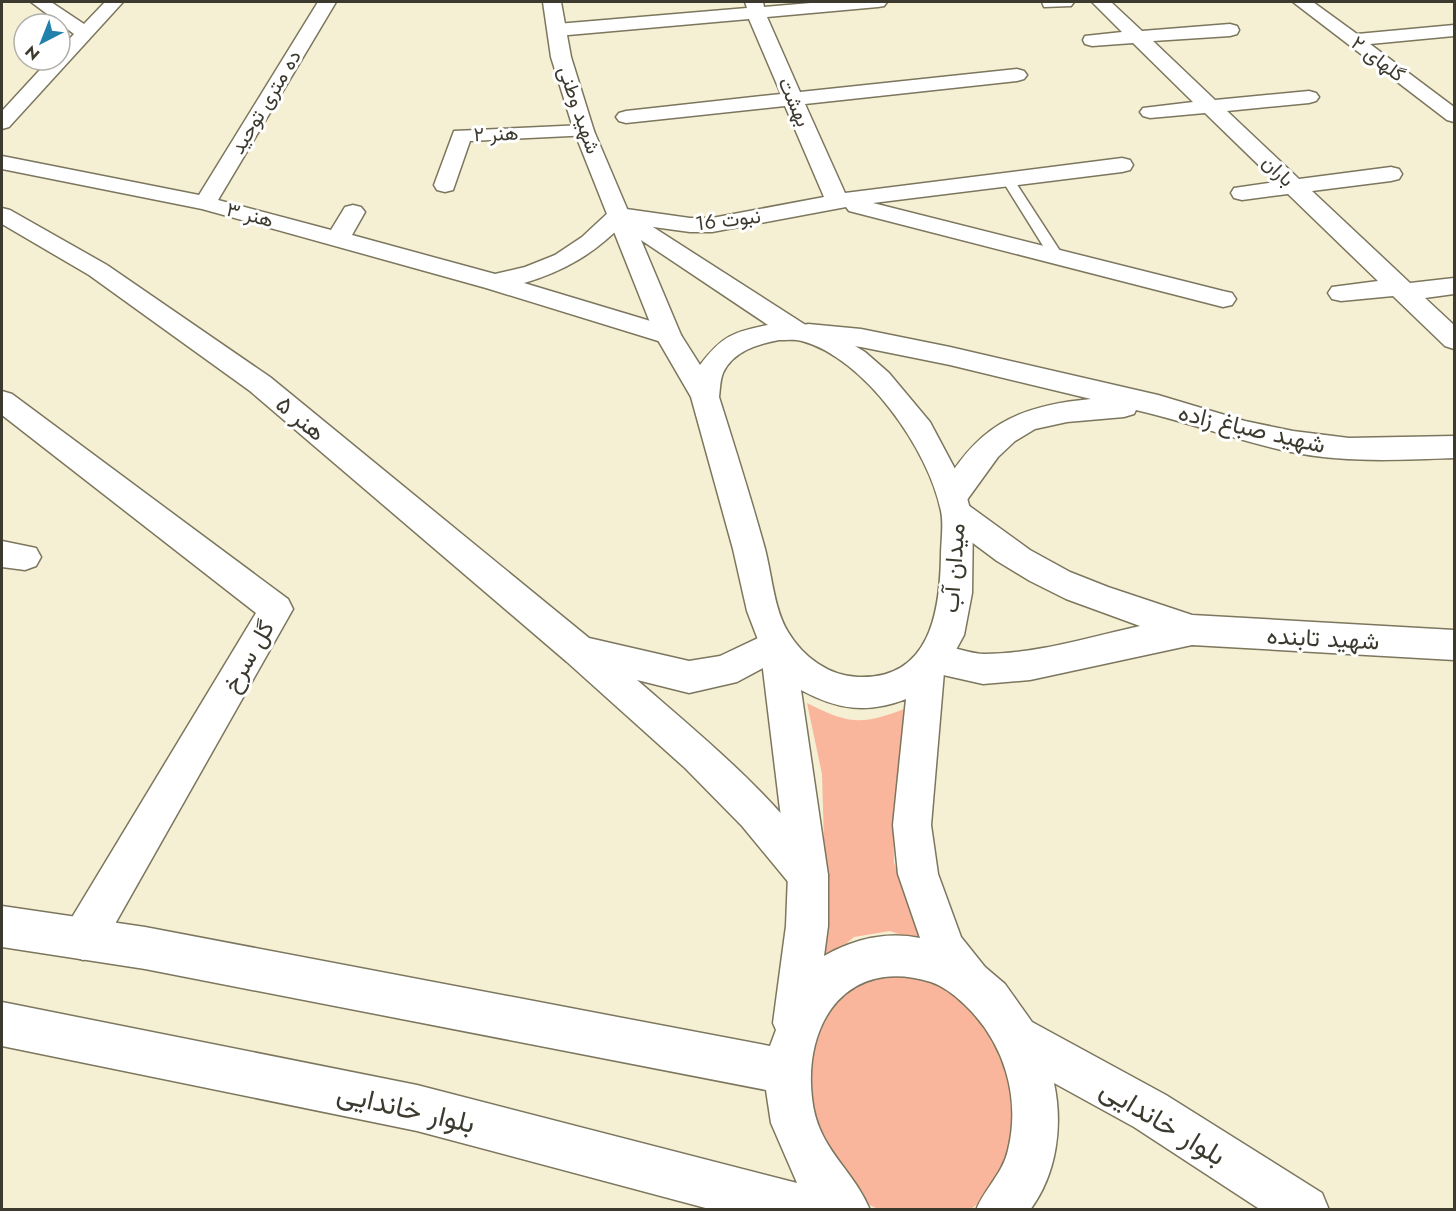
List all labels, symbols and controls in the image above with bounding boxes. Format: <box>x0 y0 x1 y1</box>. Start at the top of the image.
north arrow <box>12 12 72 72</box>
street label: گلهای ۲ <box>1345 29 1411 89</box>
text: N <box>20 40 45 66</box>
street label: ده متری توحید <box>223 44 309 160</box>
street label: شهید وطنی <box>550 62 608 158</box>
street label: بهشت <box>770 73 818 131</box>
street label: هنر ۲ <box>473 119 519 149</box>
street label: باران <box>1255 148 1301 194</box>
street label: هنر ۳ <box>223 195 277 235</box>
street label: نبوت 16 <box>694 202 762 238</box>
street label: هنر ۵ <box>269 387 333 449</box>
street label: شهید صباغ زاده <box>1175 394 1329 462</box>
street label: میدان آب <box>932 522 974 614</box>
street label: گل سرخ <box>213 613 283 699</box>
street label: شهید تابنده <box>1266 618 1380 658</box>
street label: بلوار خاندایی <box>1092 1068 1234 1176</box>
street label: بلوار خاندایی <box>333 1072 479 1144</box>

